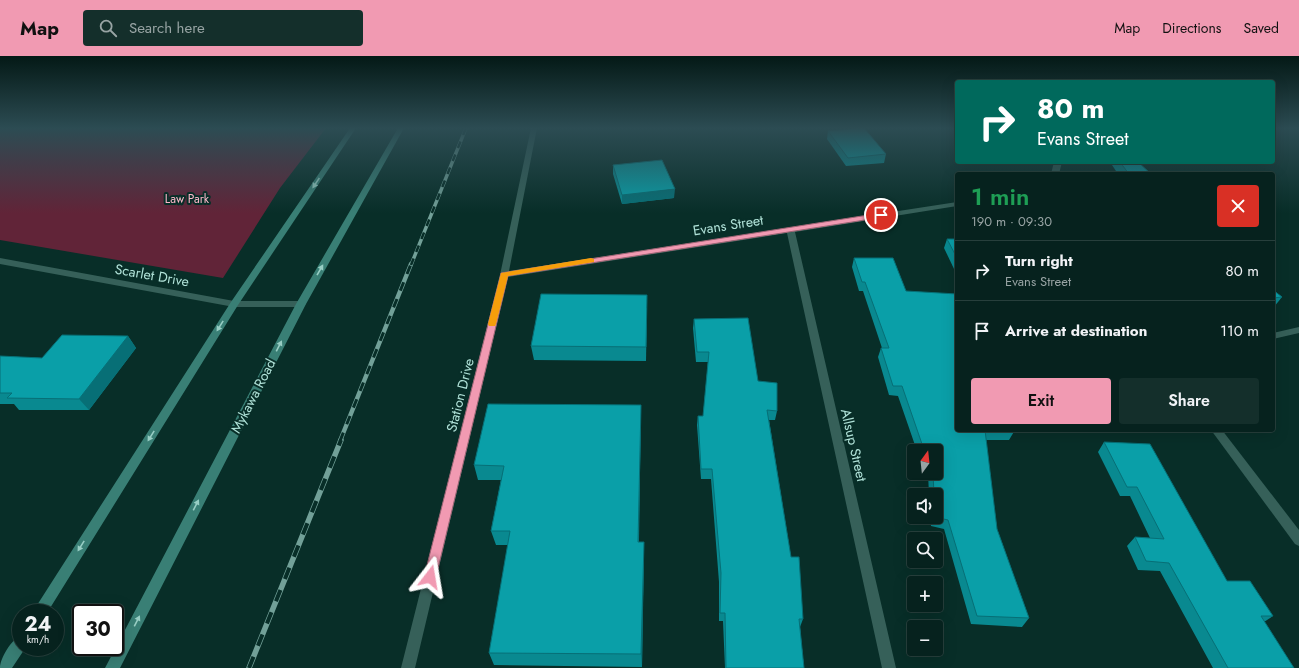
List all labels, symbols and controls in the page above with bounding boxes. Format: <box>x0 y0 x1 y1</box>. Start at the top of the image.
search box <box>83 10 363 46</box>
text: Map <box>20 15 59 42</box>
icon: search <box>97 17 119 39</box>
text: Search here <box>129 17 205 39</box>
text: Map <box>1114 18 1140 38</box>
text: Directions <box>1162 18 1222 38</box>
text: Saved <box>1244 18 1279 38</box>
text: 80 m <box>1037 88 1104 129</box>
icon: right <box>971 96 1023 148</box>
text: Evans Street <box>1037 126 1129 152</box>
one-way arrow <box>312 178 320 188</box>
text: 1 min <box>971 179 1029 214</box>
button: close <box>1217 185 1259 227</box>
park label: Law Park <box>165 190 210 208</box>
pin <box>864 198 898 232</box>
icon: arrive <box>870 204 892 226</box>
street label: Evans Street <box>691 209 765 240</box>
text: 190 m · 09:30 <box>971 212 1052 231</box>
text: Turn right <box>1005 250 1073 272</box>
street label: Scarlet Drive <box>113 259 191 291</box>
icon: right <box>971 260 993 282</box>
text: 80 m <box>1226 260 1259 282</box>
one-way arrow <box>316 264 323 276</box>
text: Evans Street <box>1005 272 1071 291</box>
one-way arrow <box>217 320 224 332</box>
icon: arrive <box>971 320 993 342</box>
text: Arrive at destination <box>1005 320 1147 342</box>
text: 110 m <box>1220 320 1259 342</box>
one-way arrow <box>275 341 282 352</box>
street label: Mykawa Road <box>226 355 280 437</box>
street label: Station Drive <box>441 356 479 434</box>
button: Exit <box>971 378 1111 424</box>
button: Share <box>1119 378 1259 424</box>
street label: Allsup Street <box>836 407 872 484</box>
one-way arrow <box>147 431 155 441</box>
north arrow <box>907 444 943 480</box>
map controls <box>907 444 943 656</box>
button: sound <box>907 488 943 524</box>
one-way arrow <box>193 500 200 511</box>
button: search <box>907 532 943 568</box>
one-way arrow <box>78 540 85 552</box>
position arrow <box>409 556 451 598</box>
button: + <box>907 576 943 612</box>
speed limit sign: 30 <box>72 604 124 656</box>
text: 24 <box>24 610 52 639</box>
one-way arrow <box>133 615 140 627</box>
button: − <box>907 620 943 656</box>
text: km/h <box>27 632 49 647</box>

